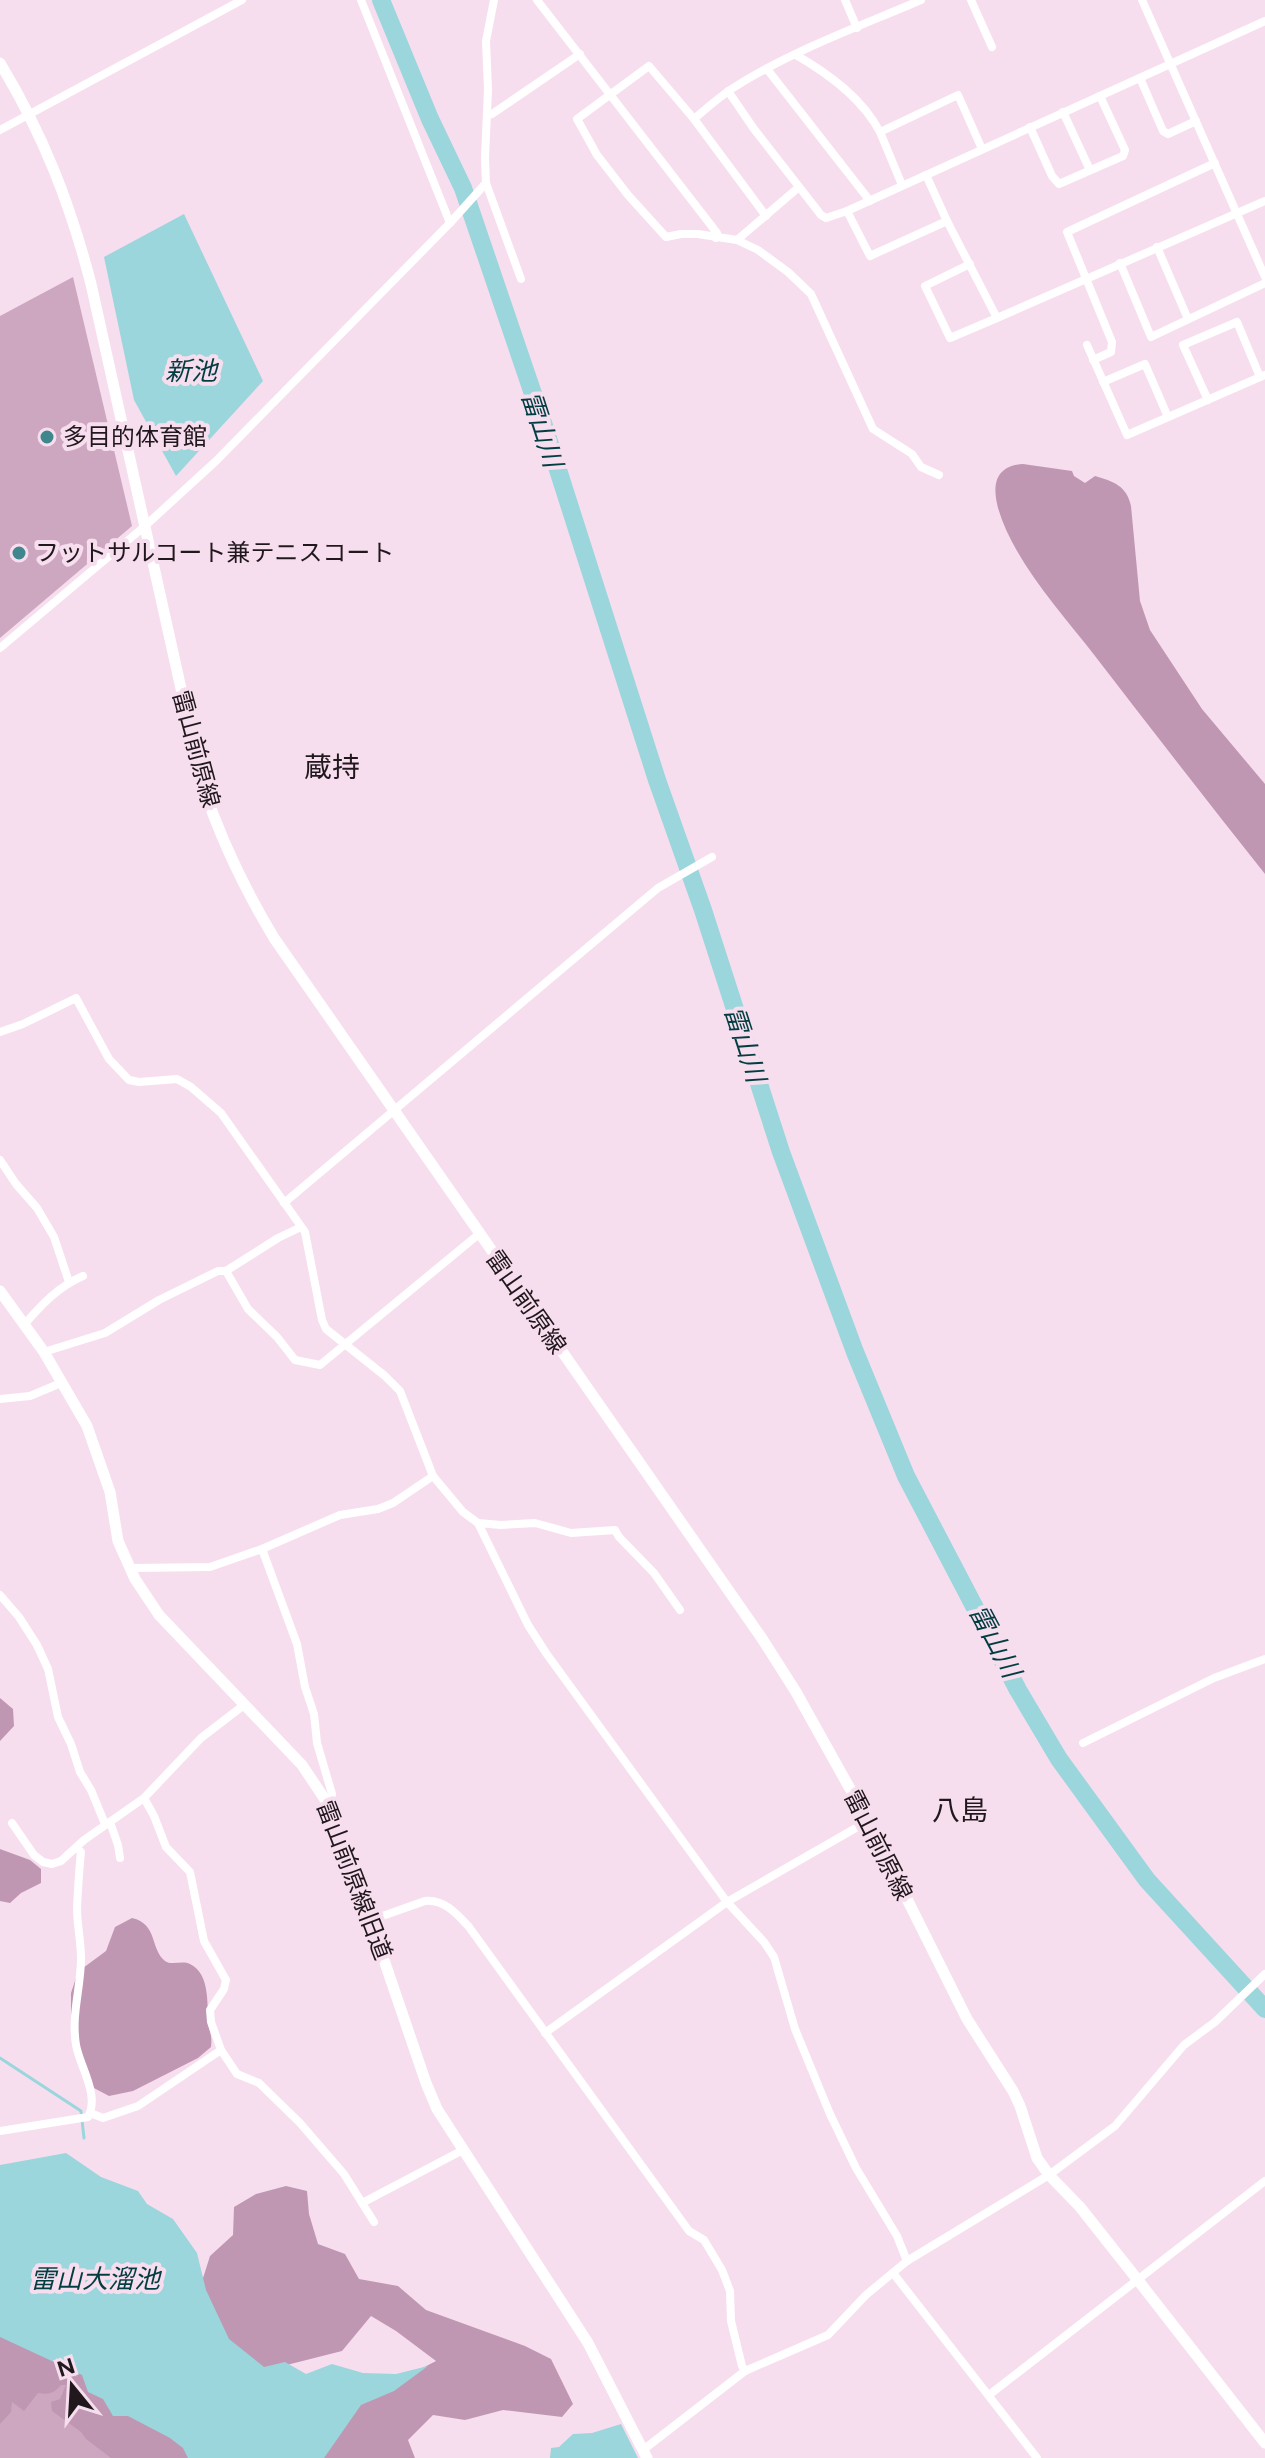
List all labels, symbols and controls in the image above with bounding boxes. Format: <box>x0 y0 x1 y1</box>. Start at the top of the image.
water label: 新池 <box>165 355 220 387</box>
water label: 雷山川 <box>515 387 570 474</box>
place label: 多目的体育館 <box>63 422 207 451</box>
marker: 多目的体育館 <box>38 428 56 446</box>
place label: フットサルコート兼テニスコート <box>35 538 395 567</box>
marker: フットサルコート兼テニスコート <box>10 544 28 562</box>
street label: 雷山前原線 <box>167 687 226 811</box>
district label: 蔵持 <box>304 750 360 784</box>
water label: 雷山川 <box>718 1002 773 1089</box>
street label: 雷山前原線 <box>480 1244 573 1359</box>
water label: 雷山川 <box>963 1599 1029 1686</box>
street label: 雷山前原線 <box>838 1785 919 1905</box>
district label: 八島 <box>932 1793 988 1827</box>
street label: 雷山前原線旧道 <box>311 1796 398 1963</box>
water label: 雷山大溜池 <box>30 2263 163 2295</box>
north arrow <box>32 2346 112 2426</box>
text: N <box>54 2352 78 2383</box>

